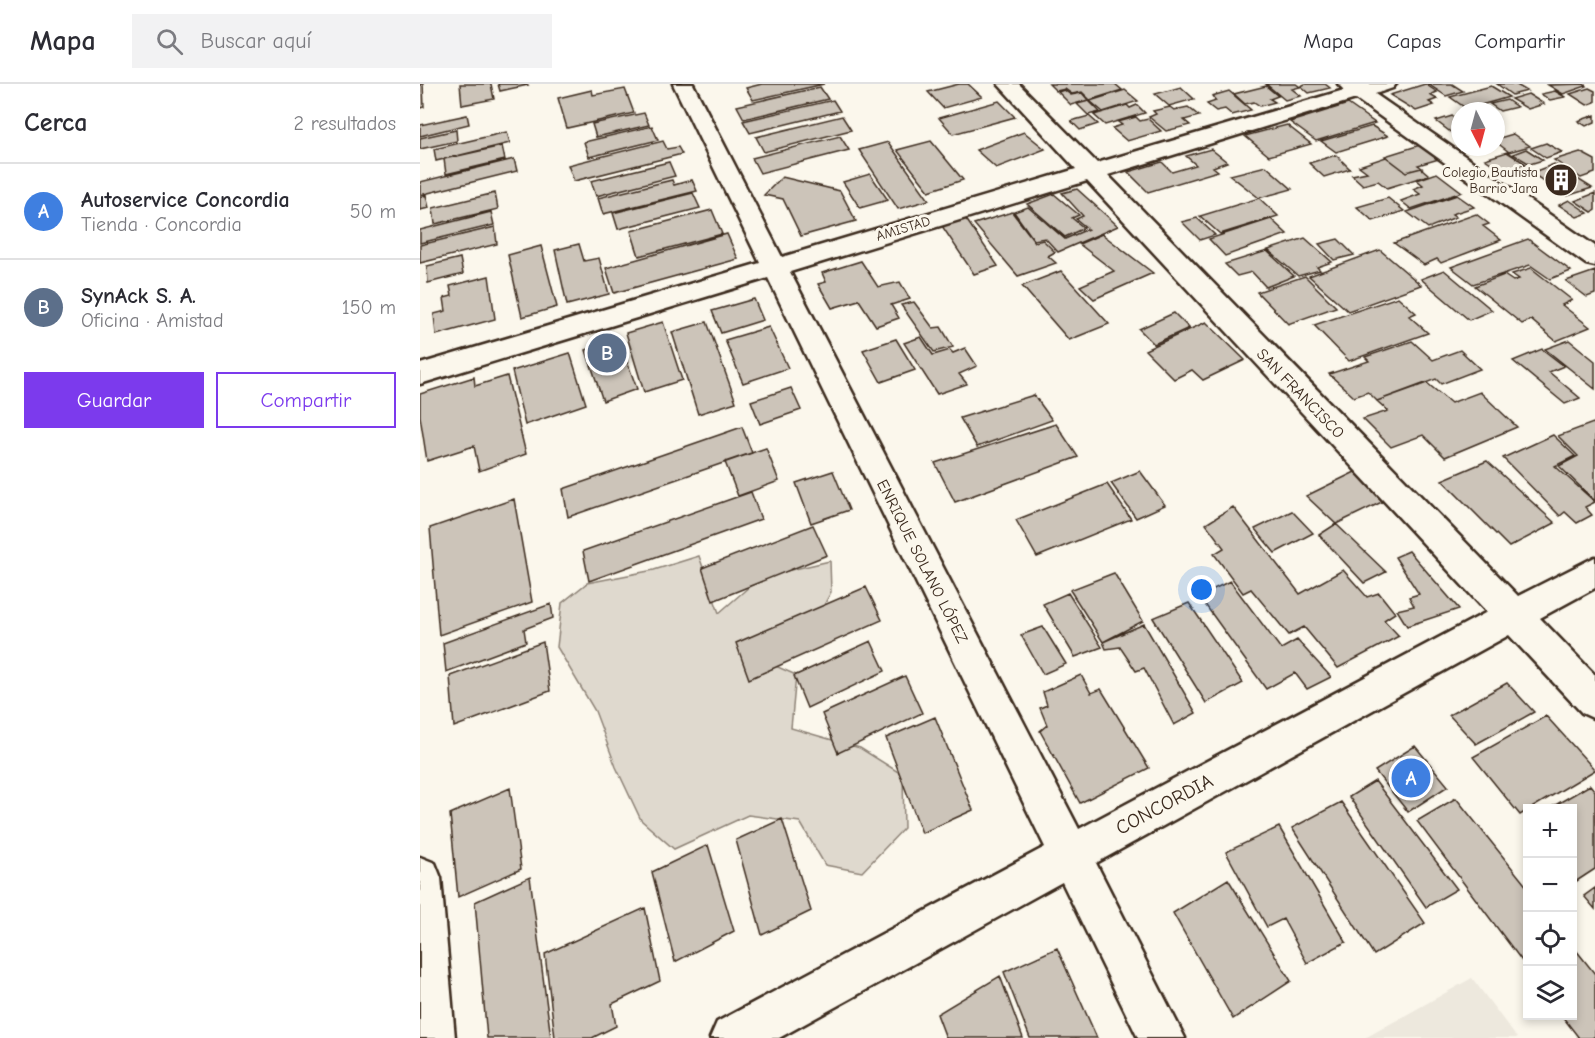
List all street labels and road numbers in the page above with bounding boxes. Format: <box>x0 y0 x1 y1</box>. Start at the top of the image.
street label: AMISTAD <box>874 212 933 245</box>
street label: SAN FRANCISCO <box>1253 345 1348 442</box>
street label: ENRIQUE SOLANO LÓPEZ <box>873 476 972 646</box>
street label: CONCORDIA <box>1112 769 1217 840</box>

